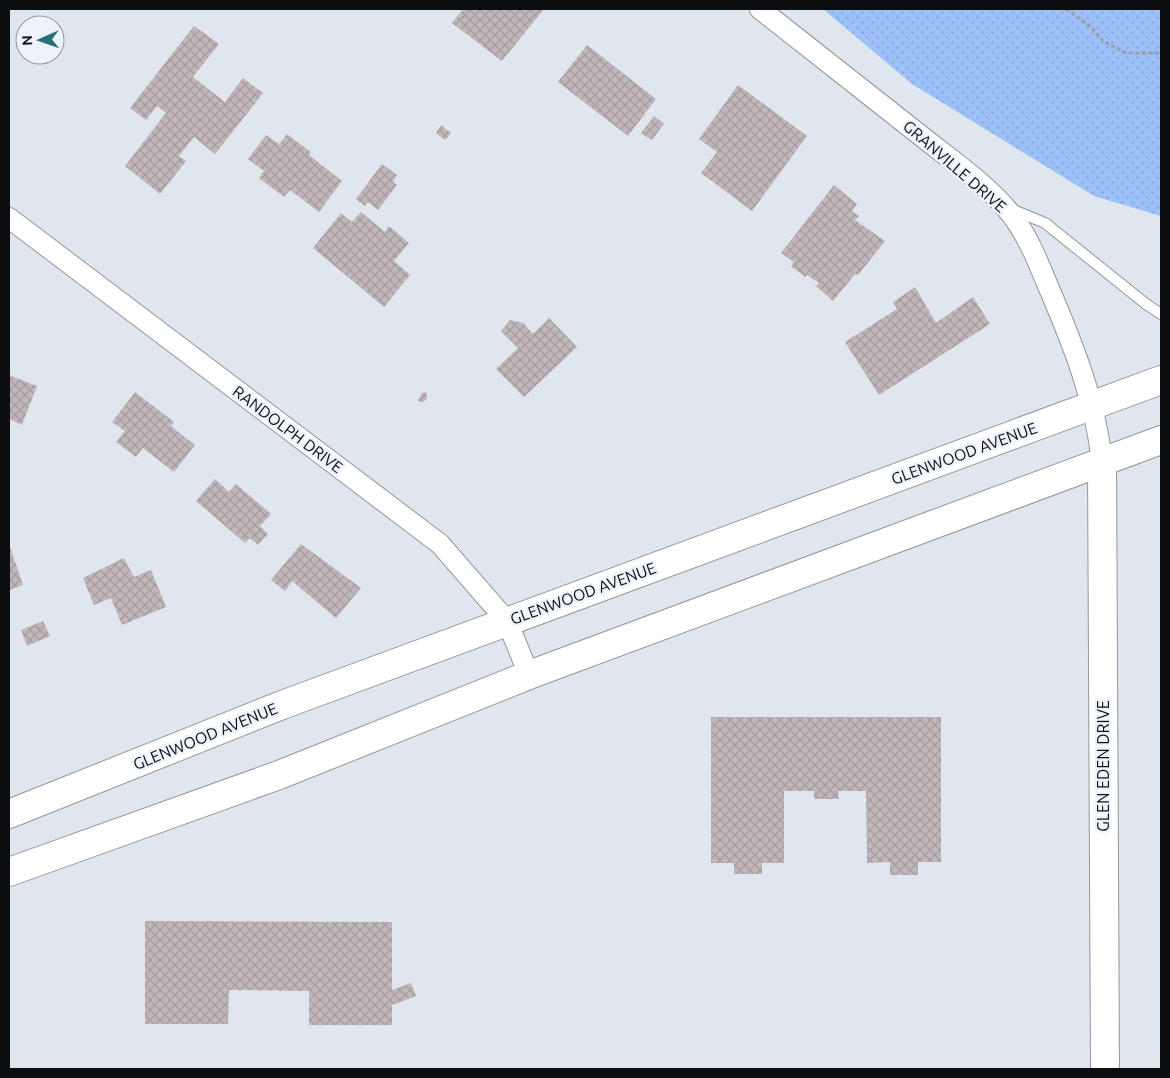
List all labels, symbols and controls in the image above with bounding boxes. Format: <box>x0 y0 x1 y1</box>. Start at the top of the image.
north arrow <box>15 15 65 65</box>
text: N <box>19 35 35 46</box>
street label: GRANVILLE DRIVE <box>900 116 1010 216</box>
street label: RANDOLPH DRIVE <box>229 382 347 476</box>
street label: GLENWOOD AVENUE <box>889 418 1039 488</box>
street label: GLENWOOD AVENUE <box>508 558 658 628</box>
street label: GLENWOOD AVENUE <box>130 699 280 773</box>
street label: GLEN EDEN DRIVE <box>1094 700 1112 832</box>

